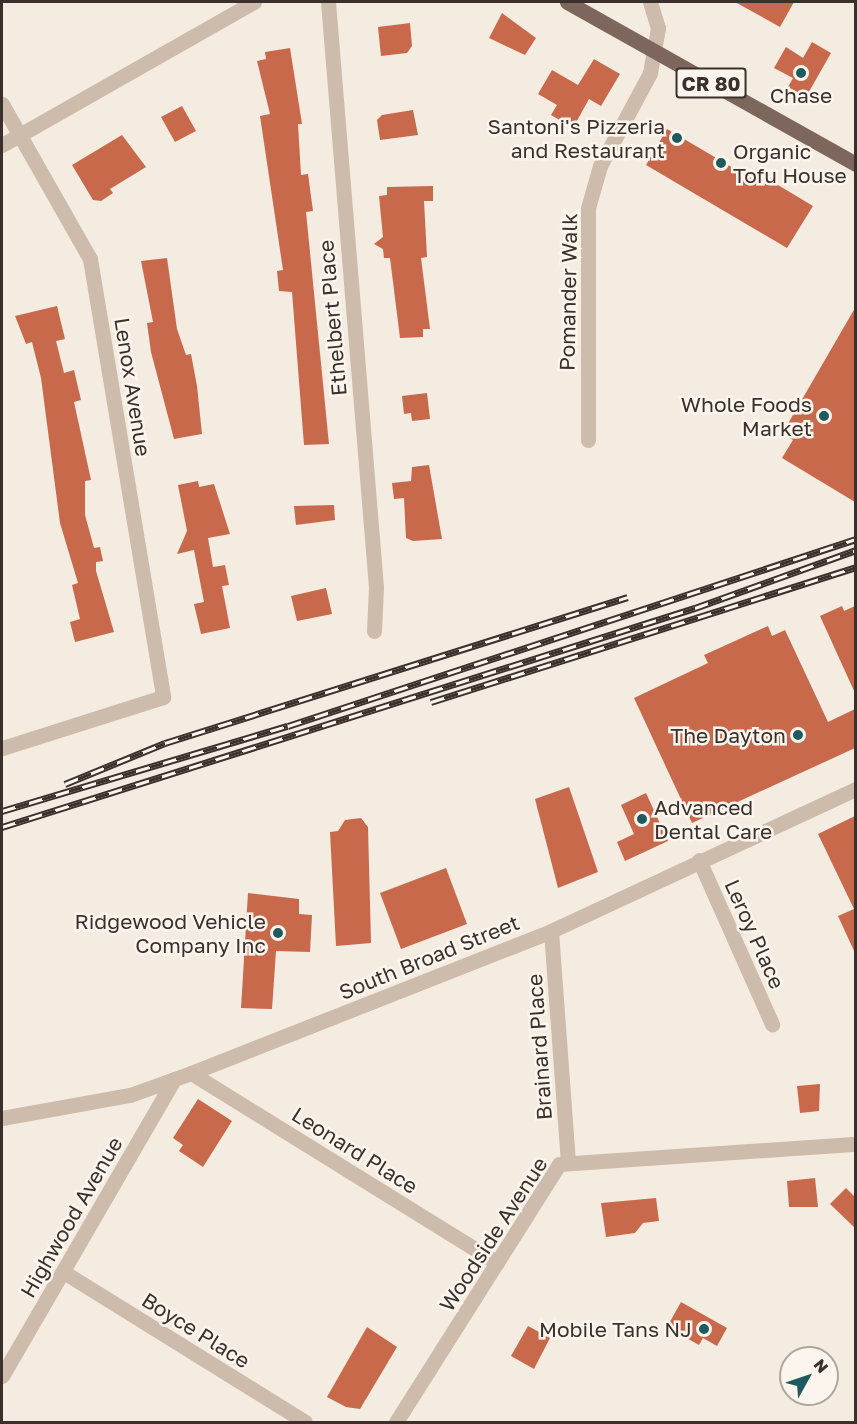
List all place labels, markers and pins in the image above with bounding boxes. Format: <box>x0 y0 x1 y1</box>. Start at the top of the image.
marker: Chase <box>794 66 808 80</box>
place label: Chase <box>770 82 832 108</box>
place label: Santoni's Pizzeria and Restaurant <box>488 113 665 163</box>
marker: Santoni's Pizzeria and Restaurant <box>670 131 684 145</box>
place label: Organic Tofu House <box>733 138 847 188</box>
marker: Organic Tofu House <box>714 156 728 170</box>
place label: Whole Foods Market <box>681 391 812 441</box>
marker: Whole Foods Market <box>817 409 831 423</box>
place label: The Dayton <box>670 722 786 748</box>
marker: The Dayton <box>791 728 805 742</box>
place label: Advanced Dental Care <box>654 794 772 844</box>
marker: Advanced Dental Care <box>635 812 649 826</box>
place label: Ridgewood Vehicle Company Inc <box>74 908 266 958</box>
marker: Ridgewood Vehicle Company Inc <box>271 926 285 940</box>
place label: Mobile Tans NJ <box>539 1316 692 1342</box>
marker: Mobile Tans NJ <box>697 1322 711 1336</box>

